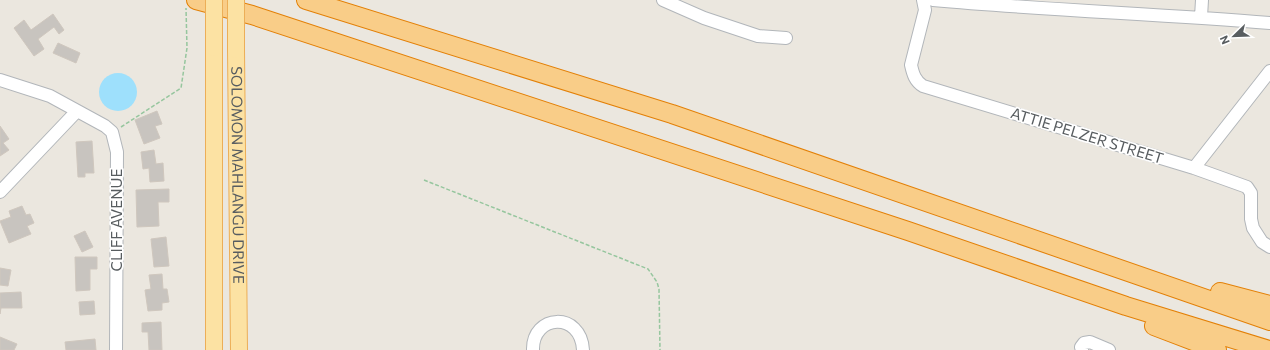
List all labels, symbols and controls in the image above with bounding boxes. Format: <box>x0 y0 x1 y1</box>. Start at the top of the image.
north arrow <box>1214 16 1254 56</box>
text: N <box>1217 34 1232 46</box>
street label: SOLOMON MAHLANGU DRIVE <box>228 66 248 284</box>
street label: ATTIE PELZER STREET <box>1009 103 1166 167</box>
street label: CLIFF AVENUE <box>107 169 125 271</box>

